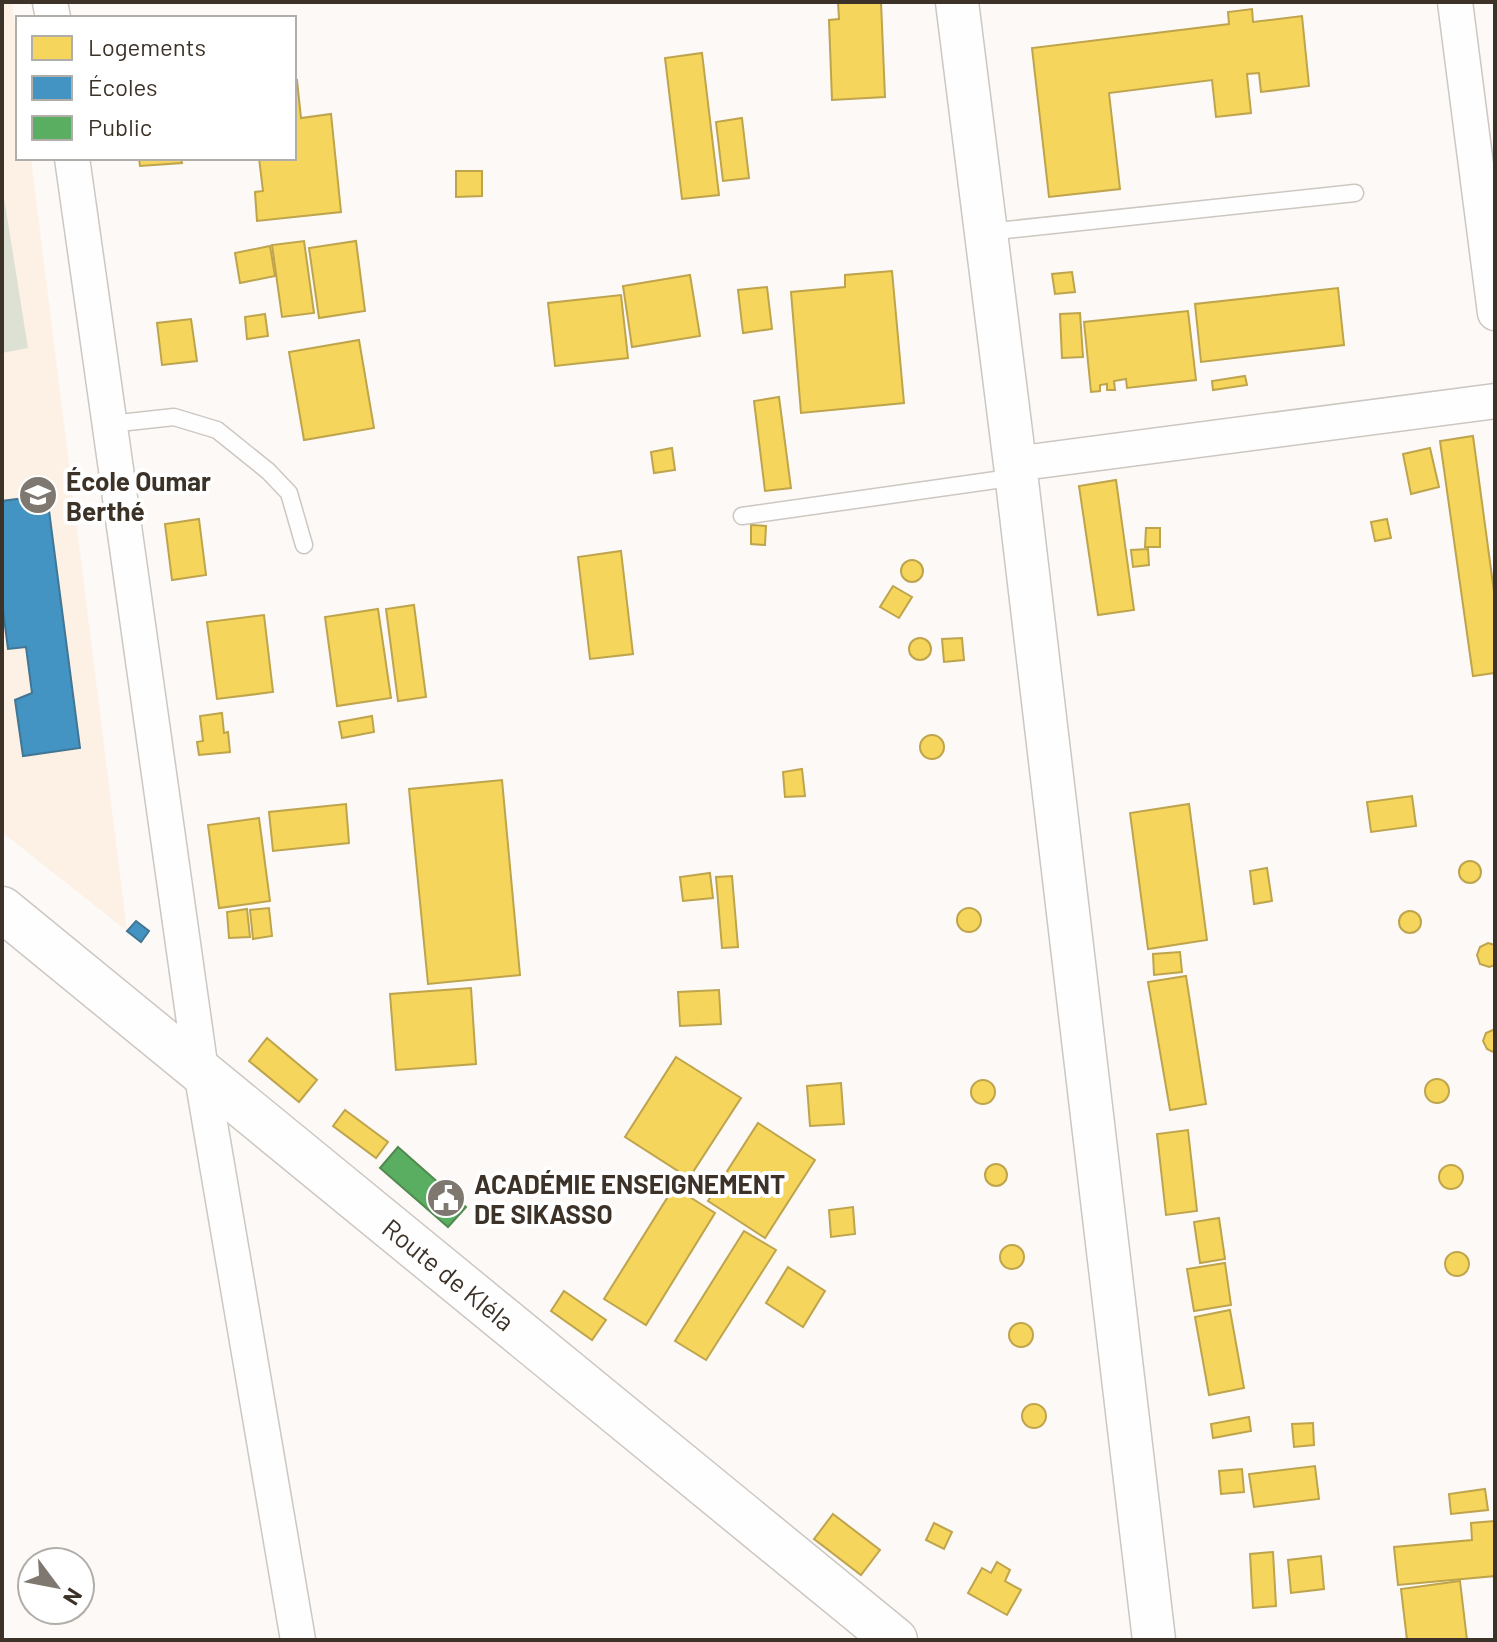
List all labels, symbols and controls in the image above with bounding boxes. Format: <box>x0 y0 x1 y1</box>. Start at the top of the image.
legend <box>16 16 296 160</box>
text: Logements <box>88 32 206 61</box>
text: Écoles <box>88 72 158 101</box>
text: Public <box>88 112 152 141</box>
place label: École Oumar Berthé <box>66 465 211 526</box>
school or university icon: École Oumar Berthé <box>17 474 59 516</box>
place label: ACADÉMIE ENSEIGNEMENT DE SIKASSO <box>474 1168 785 1229</box>
public building icon: ACADÉMIE ENSEIGNEMENT DE SIKASSO <box>425 1177 467 1219</box>
street label: Route de Kléla <box>377 1212 521 1336</box>
north arrow <box>16 1546 96 1626</box>
text: N <box>59 1584 89 1610</box>

